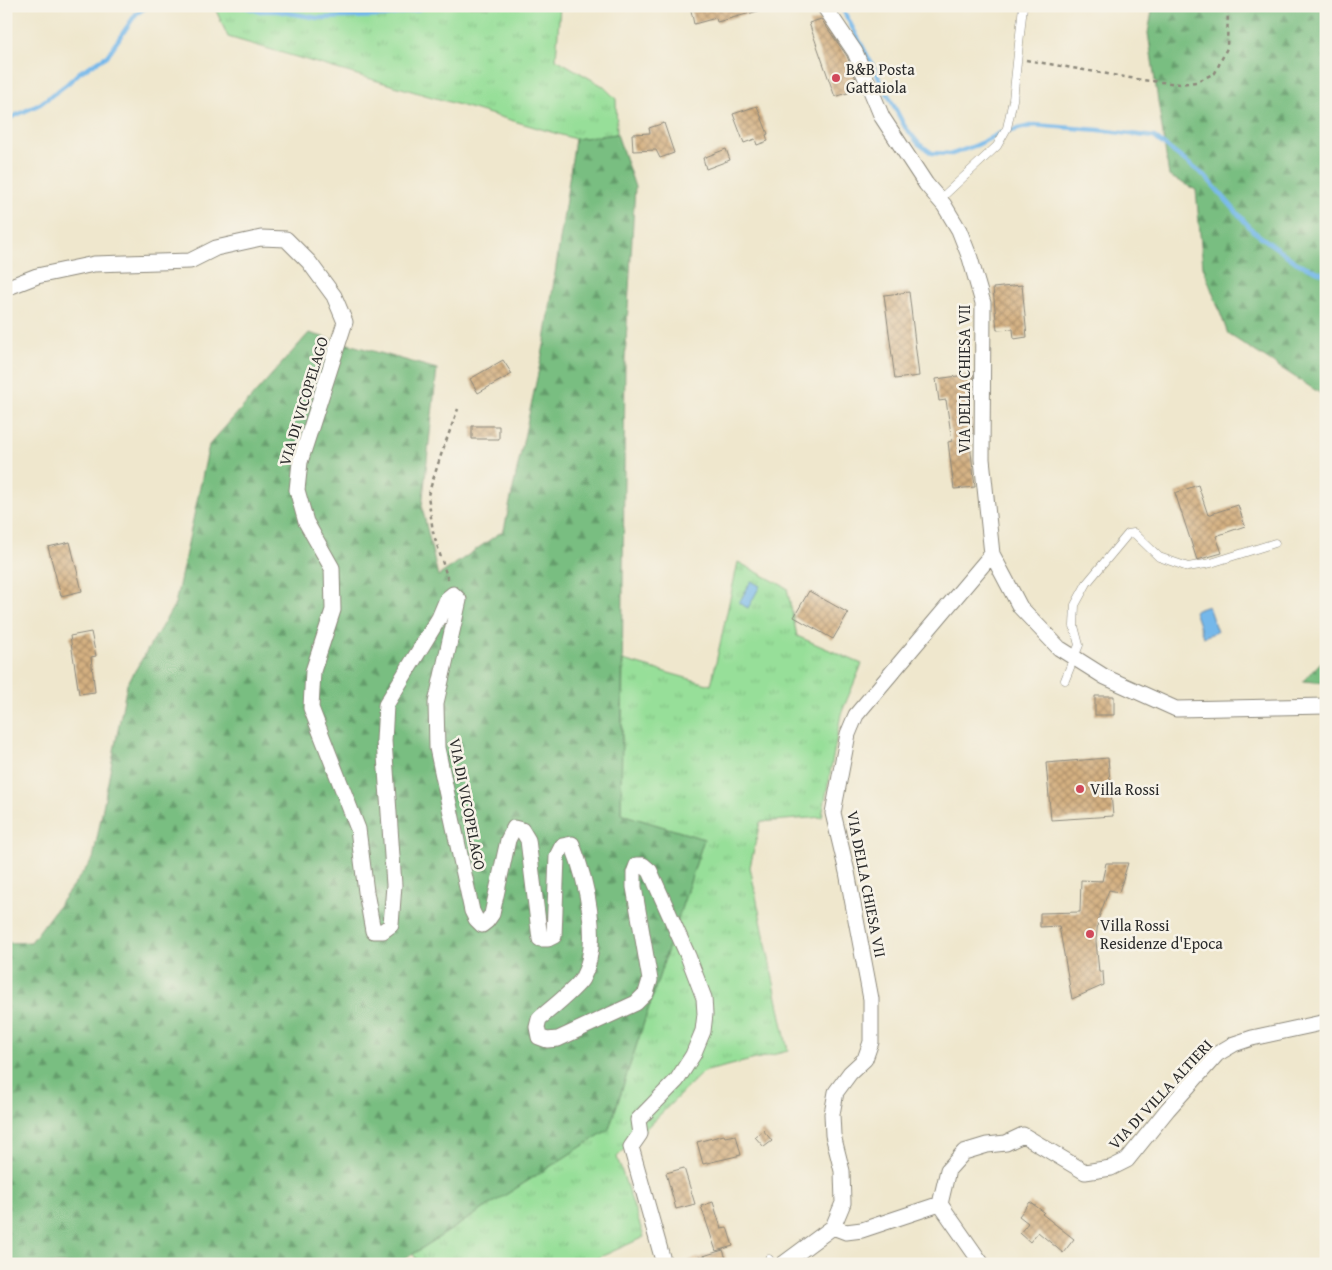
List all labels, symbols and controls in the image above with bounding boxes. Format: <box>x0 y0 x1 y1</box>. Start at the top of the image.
place label: B&B Posta Gattaiola <box>846 57 915 99</box>
marker: B&B Posta Gattaiola <box>830 72 842 84</box>
street label: VIA DELLA CHIESA VII <box>952 304 976 453</box>
street label: VIA DI VICOPELAGO <box>272 333 334 468</box>
street label: VIA DI VICOPELAGO <box>443 736 493 872</box>
place label: Villa Rossi <box>1090 777 1160 801</box>
marker: Villa Rossi <box>1074 783 1086 795</box>
street label: VIA DELLA CHIESA VII <box>841 809 893 959</box>
place label: Villa Rossi Residenze d'Epoca <box>1100 913 1223 955</box>
marker: Villa Rossi Residenze d'Epoca <box>1084 928 1096 940</box>
street label: VIA DI VILLA ALTIERI <box>1102 1033 1218 1155</box>

